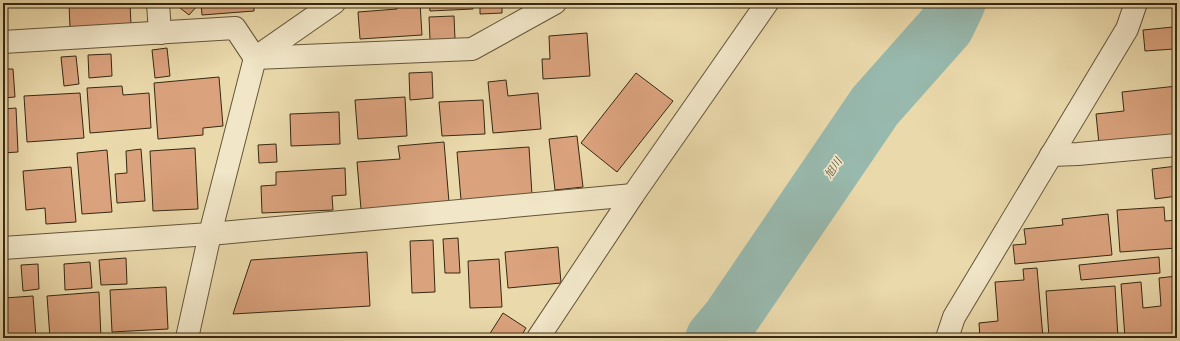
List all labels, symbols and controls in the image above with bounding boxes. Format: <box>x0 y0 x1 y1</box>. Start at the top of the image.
water label: 旭川 <box>821 154 846 181</box>

